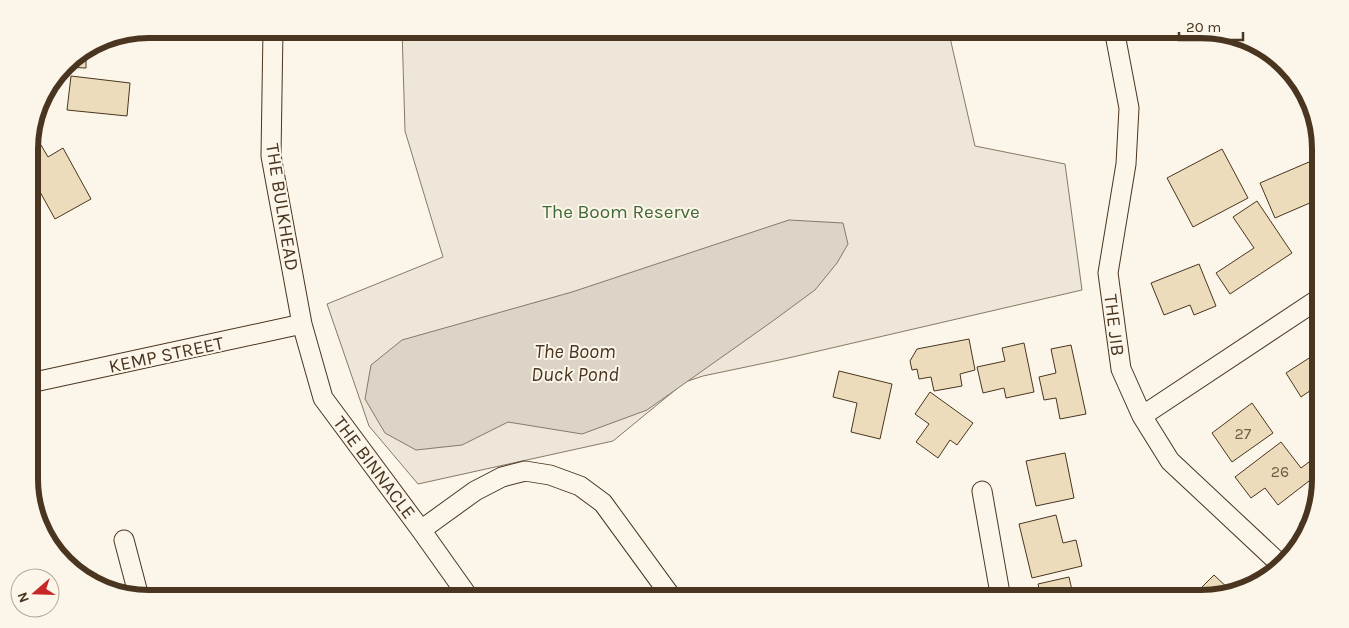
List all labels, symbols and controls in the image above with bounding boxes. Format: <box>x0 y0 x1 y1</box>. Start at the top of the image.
scale bar <box>1179 10 1243 42</box>
text: 20 m <box>1186 18 1221 36</box>
street label: THE BULKHEAD <box>261 142 303 273</box>
park label: The Boom Reserve <box>542 201 700 223</box>
street label: THE JIB <box>1099 293 1129 357</box>
street label: KEMP STREET <box>107 332 226 378</box>
water label: The Boom Duck Pond <box>531 340 619 386</box>
street label: THE BINNACLE <box>329 412 420 523</box>
house number: 27 <box>1235 424 1252 443</box>
house number: 26 <box>1271 462 1289 481</box>
north arrow <box>10 568 60 618</box>
text: N <box>14 590 33 605</box>

